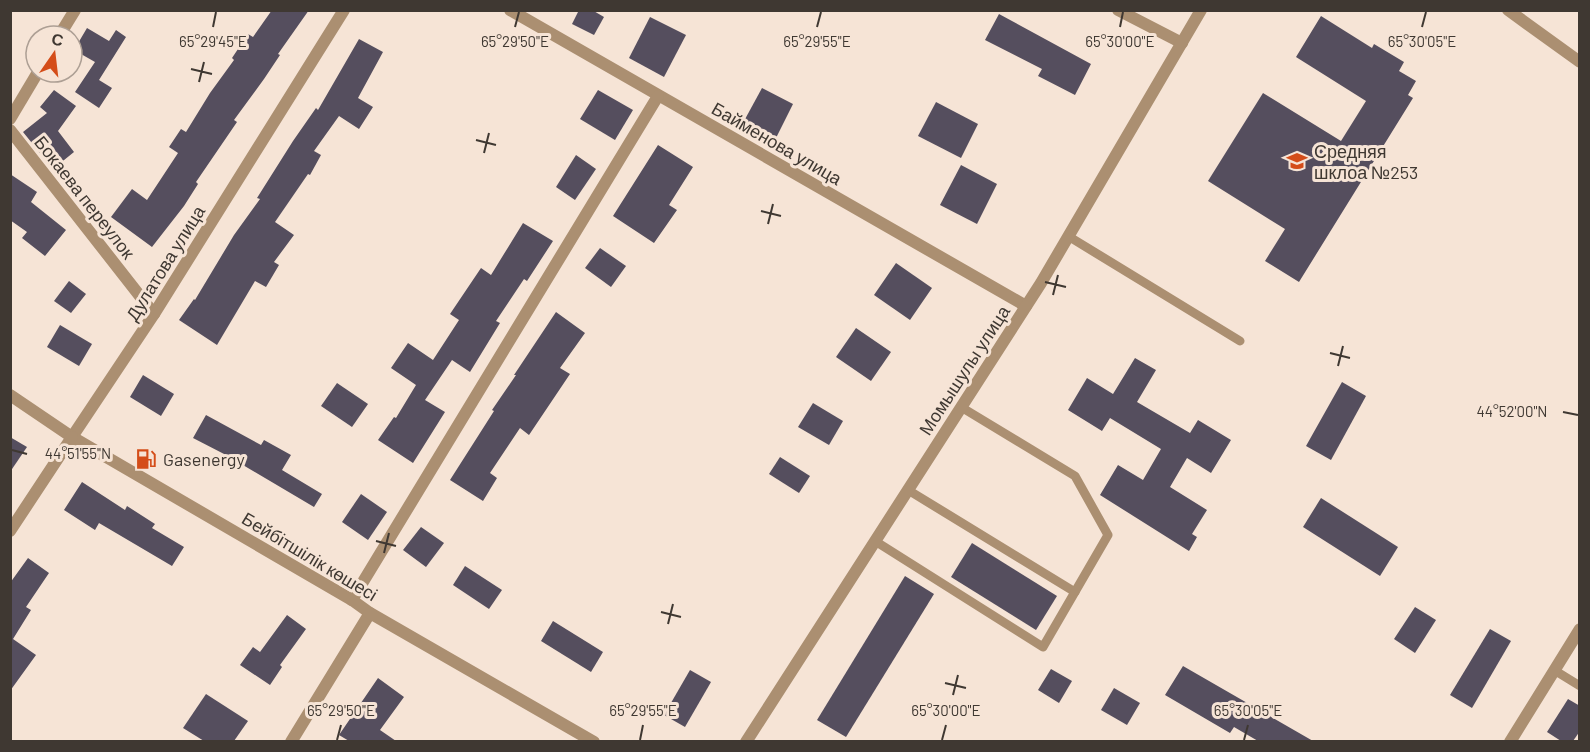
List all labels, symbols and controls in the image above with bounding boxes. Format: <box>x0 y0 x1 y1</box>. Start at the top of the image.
north arrow <box>24 24 84 84</box>
text: С <box>50 28 66 50</box>
text: 65°29'45"E <box>179 32 247 50</box>
text: 65°29'50"E <box>481 32 549 50</box>
text: 65°29'55"E <box>783 32 851 50</box>
text: 65°30'00"E <box>1085 32 1155 50</box>
text: 65°30'05"E <box>1388 32 1456 50</box>
street label: Байменова улица <box>708 97 847 190</box>
street label: Бокаева переулок <box>30 131 140 263</box>
place label: Средняя шклоа №253 <box>1314 140 1418 183</box>
school or university icon: Средняя шклоа №253 <box>1285 149 1309 173</box>
street label: Дулатова улица <box>121 200 210 325</box>
street label: Момышулы улица <box>914 300 1015 439</box>
text: 44°52'00"N <box>1476 402 1548 420</box>
text: 44°51'55"N <box>45 444 111 462</box>
fuel station icon: Gasenergy <box>134 447 158 471</box>
place label: Gasenergy <box>163 448 245 470</box>
street label: Бейбітшілік көшесі <box>238 507 382 605</box>
text: 65°29'50"E <box>307 701 375 719</box>
text: 65°29'55"E <box>609 701 677 719</box>
text: 65°30'00"E <box>911 701 981 719</box>
text: 65°30'05"E <box>1214 701 1282 719</box>

